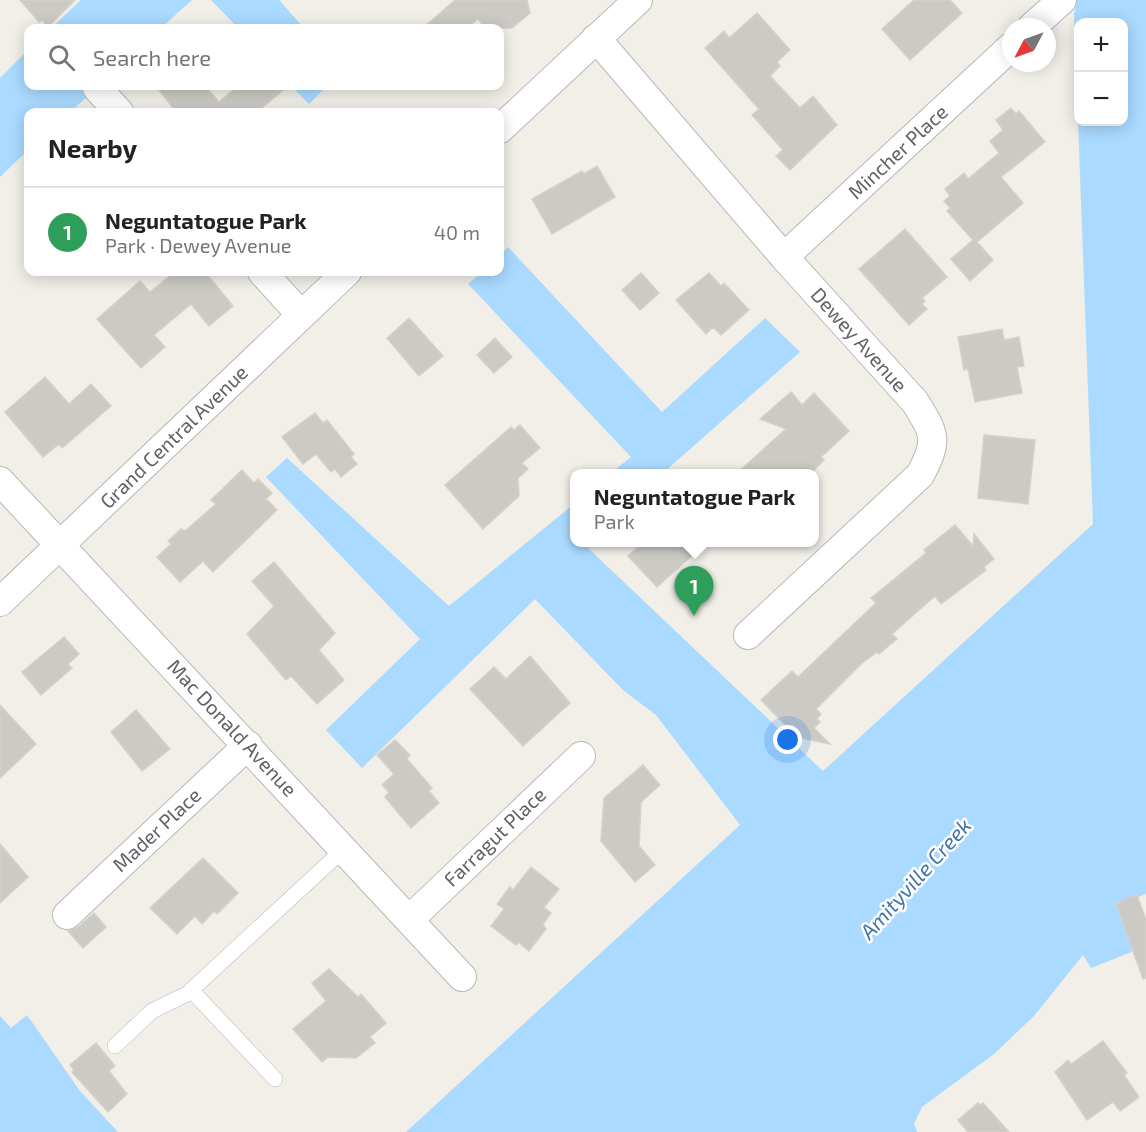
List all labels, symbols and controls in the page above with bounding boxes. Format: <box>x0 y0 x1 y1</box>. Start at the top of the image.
north arrow <box>1002 18 1056 72</box>
map controls <box>1074 18 1128 126</box>
button: + <box>1074 18 1128 72</box>
search box <box>24 24 504 90</box>
icon: search <box>45 41 78 74</box>
text: Search here <box>93 44 211 70</box>
button: − <box>1074 72 1128 126</box>
street label: Mincher Place <box>843 99 952 203</box>
text: Nearby <box>48 132 137 163</box>
text: Neguntatogue Park <box>105 207 307 233</box>
text: 1 <box>63 220 72 244</box>
text: 40 m <box>434 220 480 244</box>
text: Park · Dewey Avenue <box>105 233 292 257</box>
street label: Dewey Avenue <box>807 282 913 397</box>
street label: Grand Central Avenue <box>95 360 252 513</box>
popup <box>570 469 819 547</box>
text: Neguntatogue Park <box>594 483 795 509</box>
text: Park <box>594 509 635 533</box>
pin: 1 <box>674 566 714 616</box>
street label: Mac Donald Avenue <box>163 654 302 801</box>
your location <box>773 725 802 754</box>
street label: Mader Place <box>107 782 205 876</box>
street label: Farragut Place <box>438 782 550 891</box>
water label: Amityville Creek <box>853 812 976 945</box>

